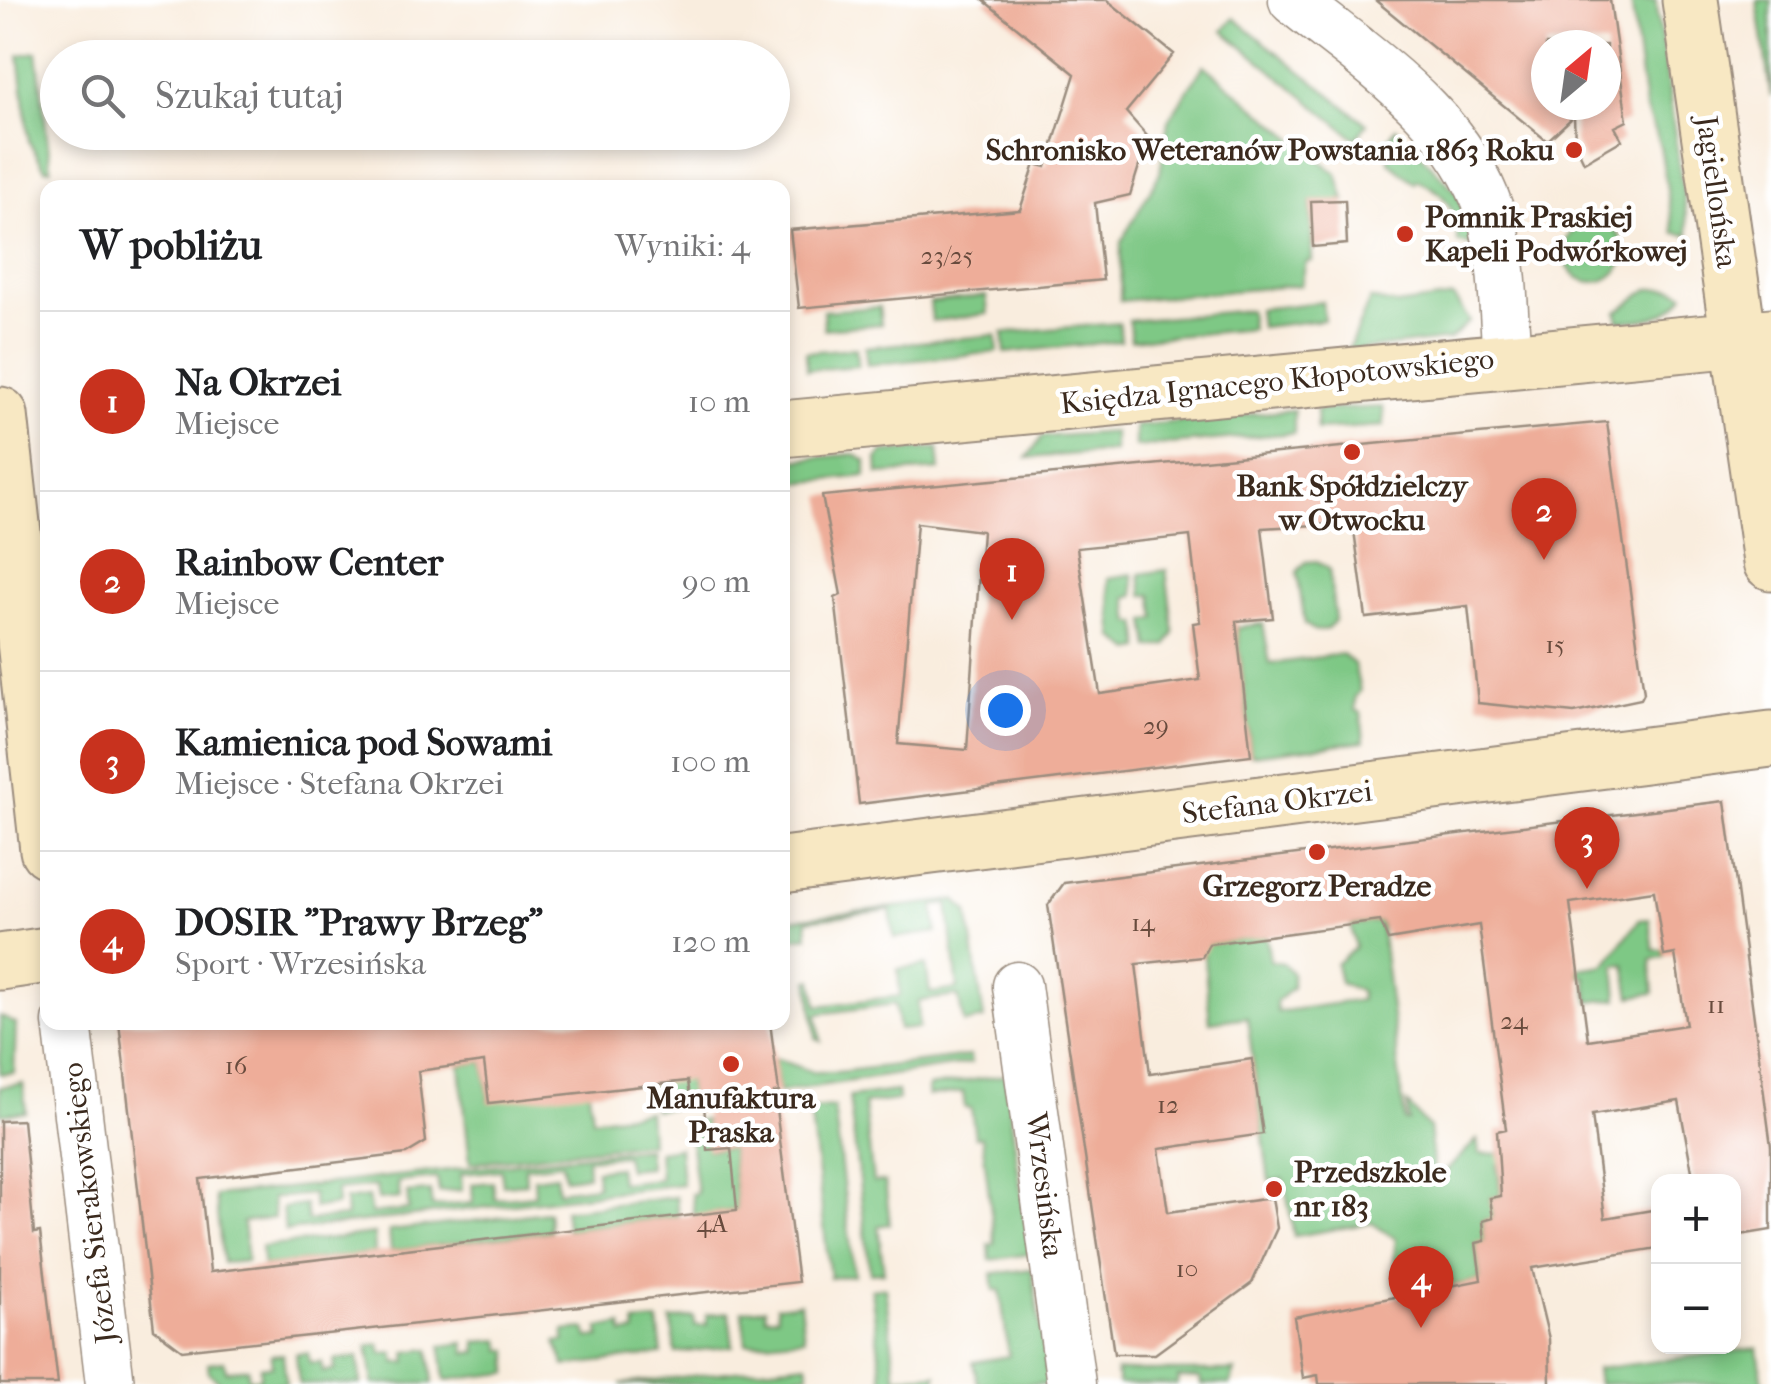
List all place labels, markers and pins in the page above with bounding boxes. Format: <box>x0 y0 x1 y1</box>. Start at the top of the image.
place label: Schronisko Weteranów Powstania 1863 Roku <box>986 133 1555 168</box>
marker: Schronisko Weteranów Powstania 1863 Roku <box>1563 139 1585 161</box>
place label: Pomnik Praskiej Kapeli Podwórkowej <box>1425 200 1687 269</box>
marker: Pomnik Praskiej Kapeli Podwórkowej <box>1394 223 1416 245</box>
marker: Bank Spółdzielczy w Otwocku <box>1341 441 1363 463</box>
place label: Bank Spółdzielczy w Otwocku <box>1236 469 1470 538</box>
pin: 2 <box>1512 478 1576 560</box>
pin: 1 <box>980 538 1044 620</box>
pin: 3 <box>1554 806 1620 889</box>
marker: Grzegorz Peradze <box>1306 841 1328 863</box>
place label: Grzegorz Peradze <box>1203 869 1432 904</box>
marker: Manufaktura Praska <box>720 1053 742 1075</box>
place label: Manufaktura Praska <box>647 1081 817 1150</box>
place label: Przedszkole nr 183 <box>1294 1155 1447 1224</box>
marker: Przedszkole nr 183 <box>1263 1178 1285 1200</box>
pin: 4 <box>1388 1246 1454 1328</box>

